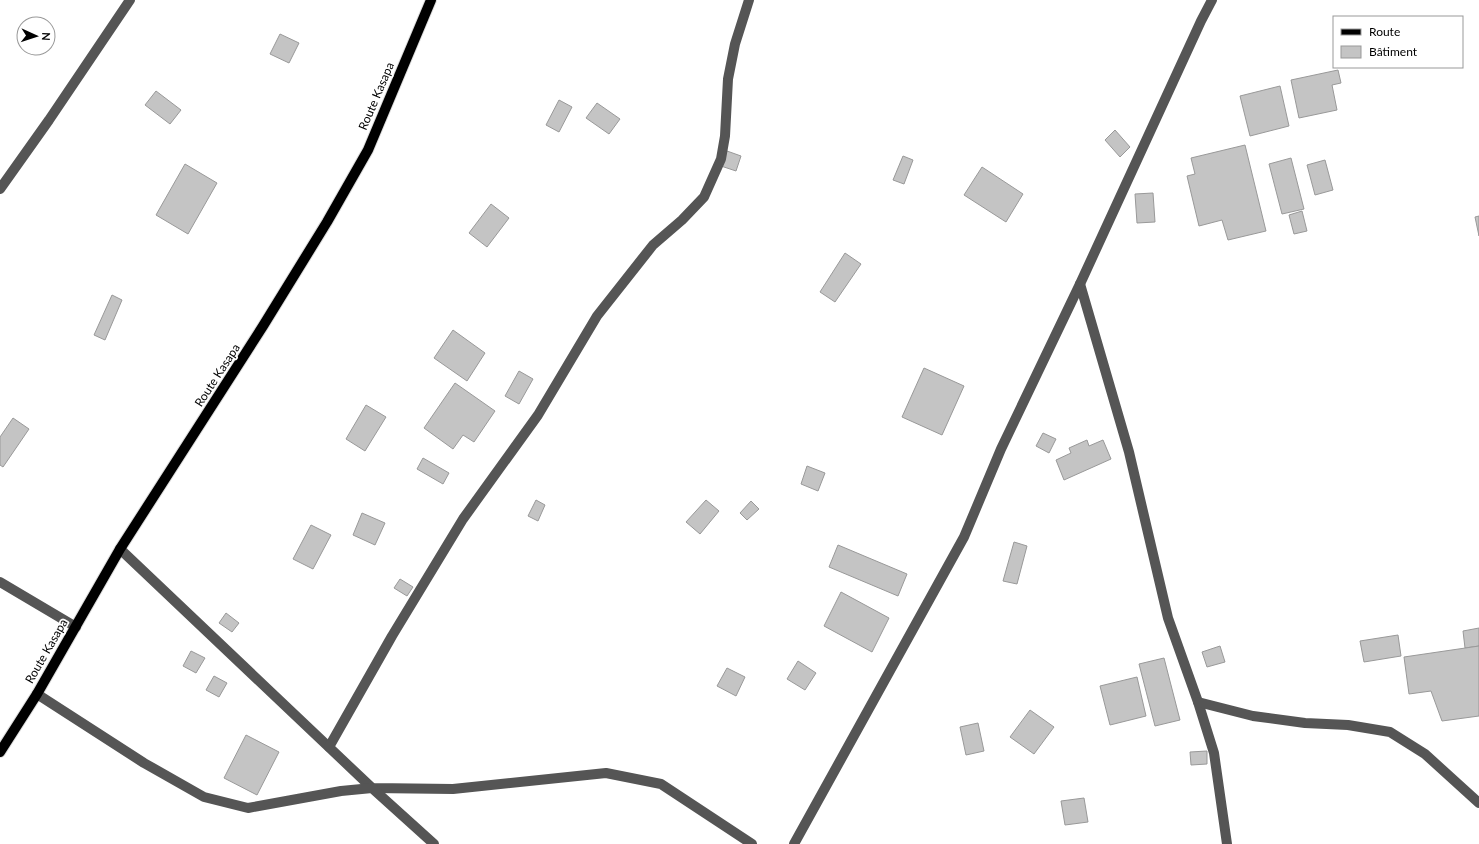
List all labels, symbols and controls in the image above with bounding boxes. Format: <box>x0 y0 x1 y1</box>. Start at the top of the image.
north arrow <box>16 16 56 56</box>
legend <box>1333 16 1463 68</box>
text: Route <box>1369 24 1400 39</box>
text: N <box>40 32 53 41</box>
text: Bâtiment <box>1369 44 1418 59</box>
street label: Route Kasapa <box>355 60 397 132</box>
street label: Route Kasapa <box>191 341 243 409</box>
street label: Route Kasapa <box>21 616 71 686</box>

